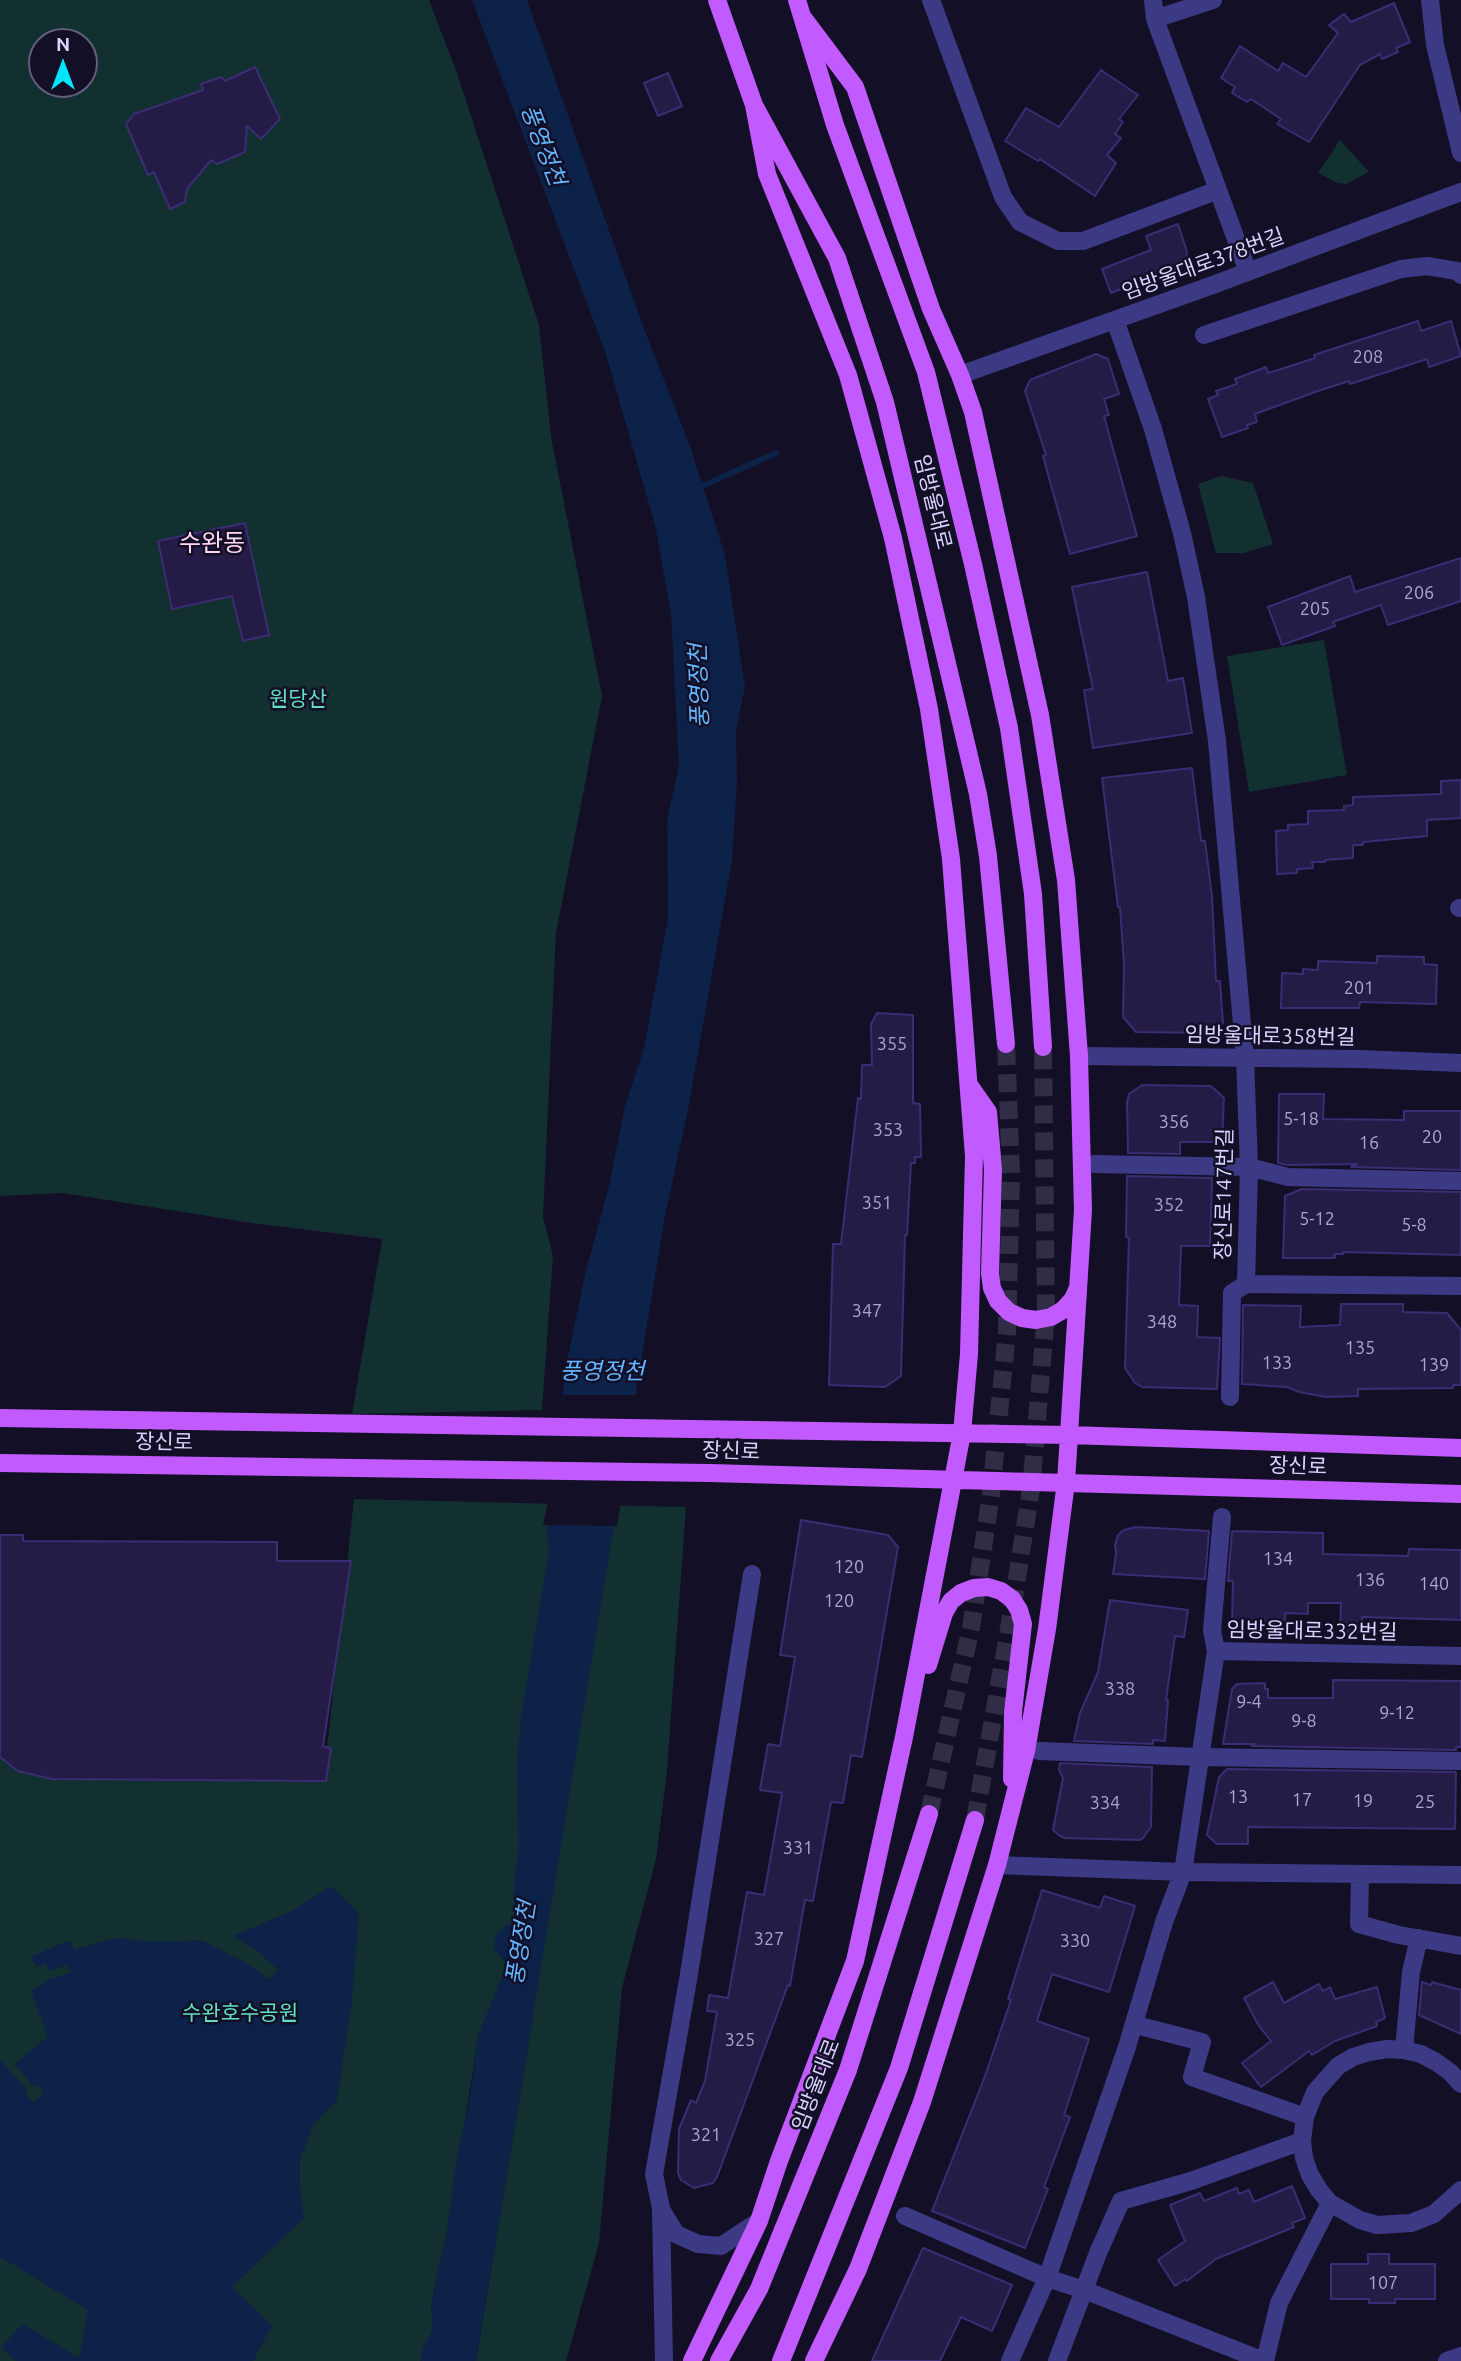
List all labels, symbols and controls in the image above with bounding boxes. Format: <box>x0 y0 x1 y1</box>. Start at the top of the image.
north arrow <box>28 28 98 98</box>
text: N <box>56 33 70 55</box>
water label: 풍영정천 <box>515 101 571 189</box>
street label: 임방울대로378번길 <box>1118 223 1288 305</box>
house number: 208 <box>1353 346 1383 368</box>
street label: 임방울대로 <box>909 452 957 552</box>
district label: 수완동 <box>179 529 245 557</box>
house number: 206 <box>1404 582 1434 604</box>
house number: 205 <box>1300 598 1330 620</box>
water label: 풍영정천 <box>684 643 714 729</box>
park label: 원당산 <box>269 686 327 712</box>
house number: 201 <box>1344 977 1374 999</box>
street label: 임방울대로358번길 <box>1184 1022 1356 1050</box>
house number: 355 <box>877 1033 907 1055</box>
house number: 5-18 <box>1283 1108 1319 1130</box>
house number: 356 <box>1159 1111 1189 1133</box>
house number: 353 <box>873 1119 903 1141</box>
house number: 20 <box>1422 1126 1442 1148</box>
street label: 장신로147번길 <box>1210 1128 1238 1260</box>
house number: 16 <box>1359 1132 1379 1154</box>
house number: 351 <box>862 1192 892 1214</box>
house number: 352 <box>1154 1194 1184 1216</box>
house number: 5-12 <box>1299 1208 1335 1230</box>
house number: 5-8 <box>1401 1214 1427 1236</box>
house number: 347 <box>852 1300 882 1322</box>
house number: 348 <box>1147 1311 1177 1333</box>
house number: 135 <box>1345 1337 1375 1359</box>
house number: 133 <box>1262 1352 1292 1374</box>
house number: 139 <box>1419 1354 1449 1376</box>
water label: 풍영정천 <box>560 1357 644 1385</box>
street label: 장신로 <box>135 1429 193 1455</box>
street label: 장신로 <box>702 1437 760 1465</box>
street label: 장신로 <box>1269 1452 1327 1480</box>
house number: 134 <box>1263 1548 1293 1570</box>
house number: 120 <box>834 1556 864 1578</box>
house number: 136 <box>1355 1569 1385 1591</box>
house number: 140 <box>1419 1573 1449 1595</box>
house number: 120 <box>824 1590 854 1612</box>
street label: 임방울대로332번길 <box>1226 1617 1398 1645</box>
house number: 338 <box>1105 1678 1135 1700</box>
house number: 9-4 <box>1236 1691 1262 1713</box>
house number: 9-12 <box>1379 1702 1415 1724</box>
house number: 9-8 <box>1291 1710 1317 1732</box>
house number: 13 <box>1228 1786 1248 1808</box>
house number: 17 <box>1292 1789 1312 1811</box>
house number: 19 <box>1353 1790 1373 1812</box>
house number: 25 <box>1415 1791 1435 1813</box>
house number: 334 <box>1090 1792 1120 1814</box>
house number: 331 <box>783 1837 813 1859</box>
water label: 풍영정천 <box>501 1899 541 1987</box>
house number: 327 <box>754 1928 784 1950</box>
house number: 330 <box>1060 1930 1090 1952</box>
park label: 수완호수공원 <box>182 2000 298 2026</box>
house number: 325 <box>725 2029 755 2051</box>
street label: 임방울대로 <box>787 2035 845 2135</box>
house number: 321 <box>691 2124 721 2146</box>
house number: 107 <box>1368 2272 1398 2294</box>

